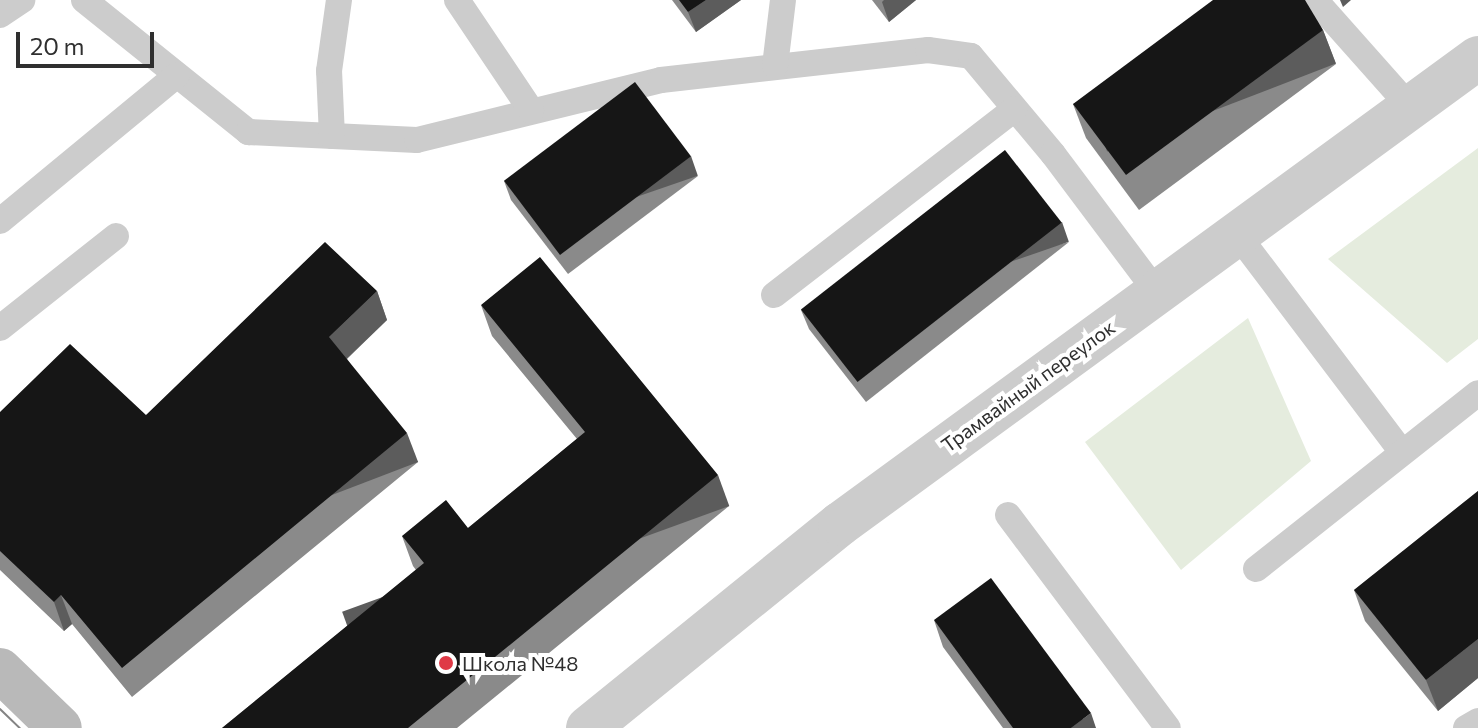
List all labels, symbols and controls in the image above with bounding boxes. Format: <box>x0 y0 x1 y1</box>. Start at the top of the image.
scale bar <box>20 16 158 66</box>
text: 20 m <box>30 31 84 60</box>
street label: Трамвайный переулок <box>936 315 1120 457</box>
place label: Школа №48 <box>462 651 578 675</box>
marker: Школа №48 <box>437 654 455 672</box>

